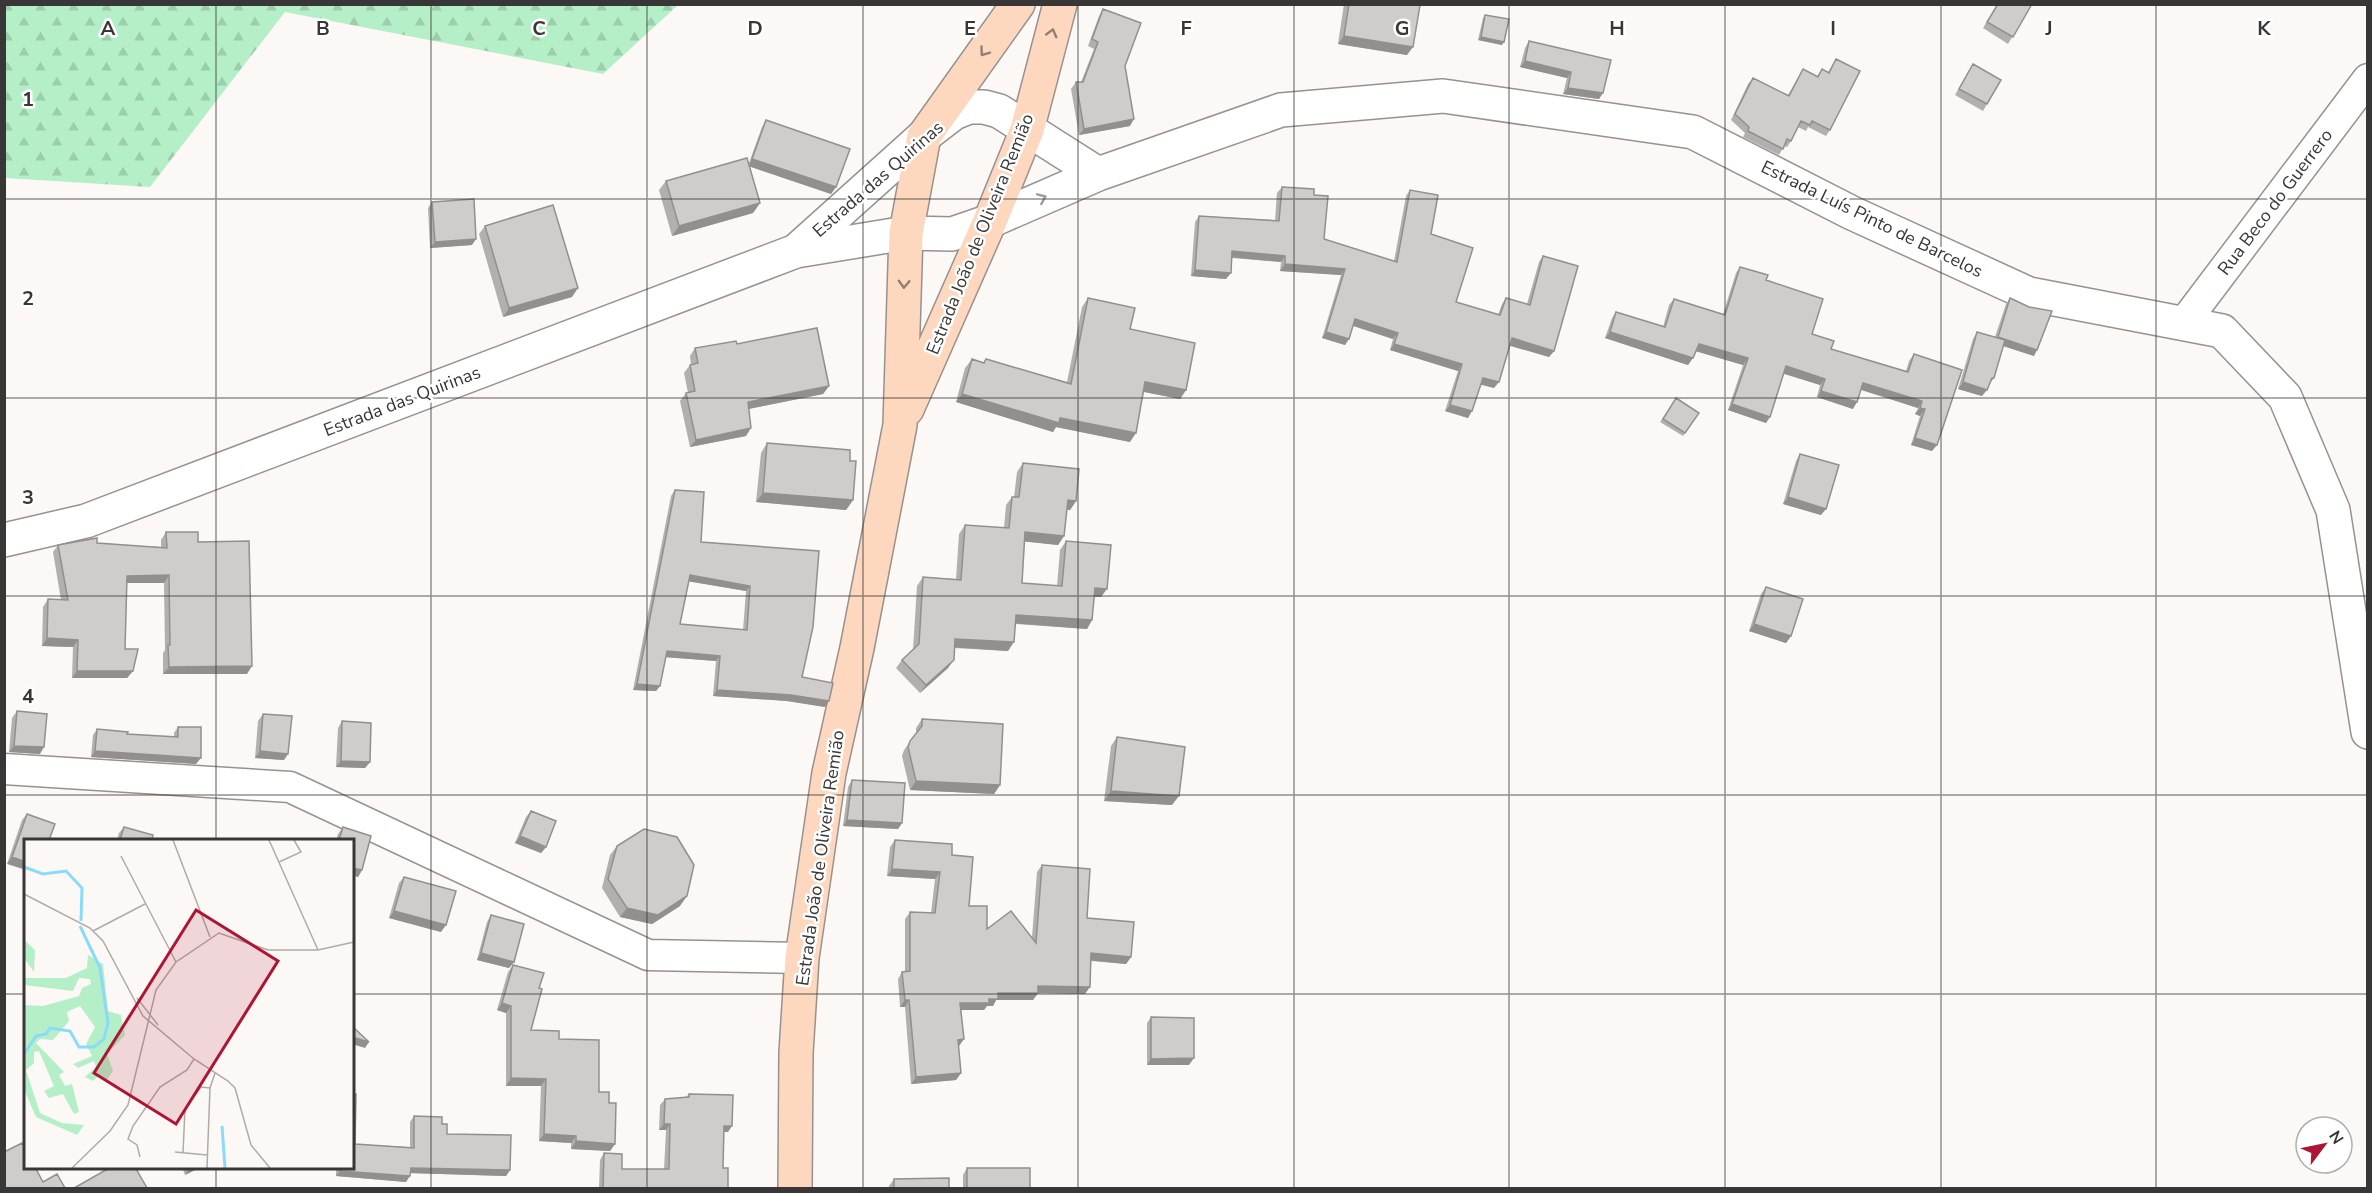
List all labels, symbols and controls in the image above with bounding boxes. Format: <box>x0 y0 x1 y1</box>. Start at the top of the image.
text: A <box>101 15 116 42</box>
text: B <box>316 15 330 42</box>
text: C <box>532 15 546 42</box>
text: D <box>747 15 763 42</box>
text: E <box>964 15 976 42</box>
text: F <box>1180 15 1192 42</box>
text: G <box>1395 15 1409 42</box>
text: H <box>1609 15 1625 42</box>
text: I <box>1830 15 1836 42</box>
text: J <box>2044 15 2053 42</box>
text: K <box>2257 15 2271 42</box>
one-way arrow <box>1045 28 1057 39</box>
one-way arrow <box>980 45 991 56</box>
text: 1 <box>22 86 34 113</box>
street label: Estrada João de Oliveira Remião <box>921 110 1039 358</box>
street label: Estrada das Quirinas <box>807 115 949 243</box>
street label: Rua Beco do Guerrero <box>2212 124 2338 280</box>
street label: Estrada Luís Pinto de Barcelos <box>1757 155 1987 283</box>
one-way arrow <box>1035 194 1046 206</box>
one-way arrow <box>898 280 911 289</box>
text: 2 <box>22 285 34 312</box>
street label: Estrada das Quirinas <box>320 360 484 442</box>
text: 3 <box>22 484 34 511</box>
text: 4 <box>22 683 34 710</box>
street label: Estrada João de Oliveira Remião <box>790 729 850 987</box>
inset map <box>24 839 354 1169</box>
north arrow <box>2294 1115 2354 1175</box>
text: N <box>2323 1127 2348 1148</box>

